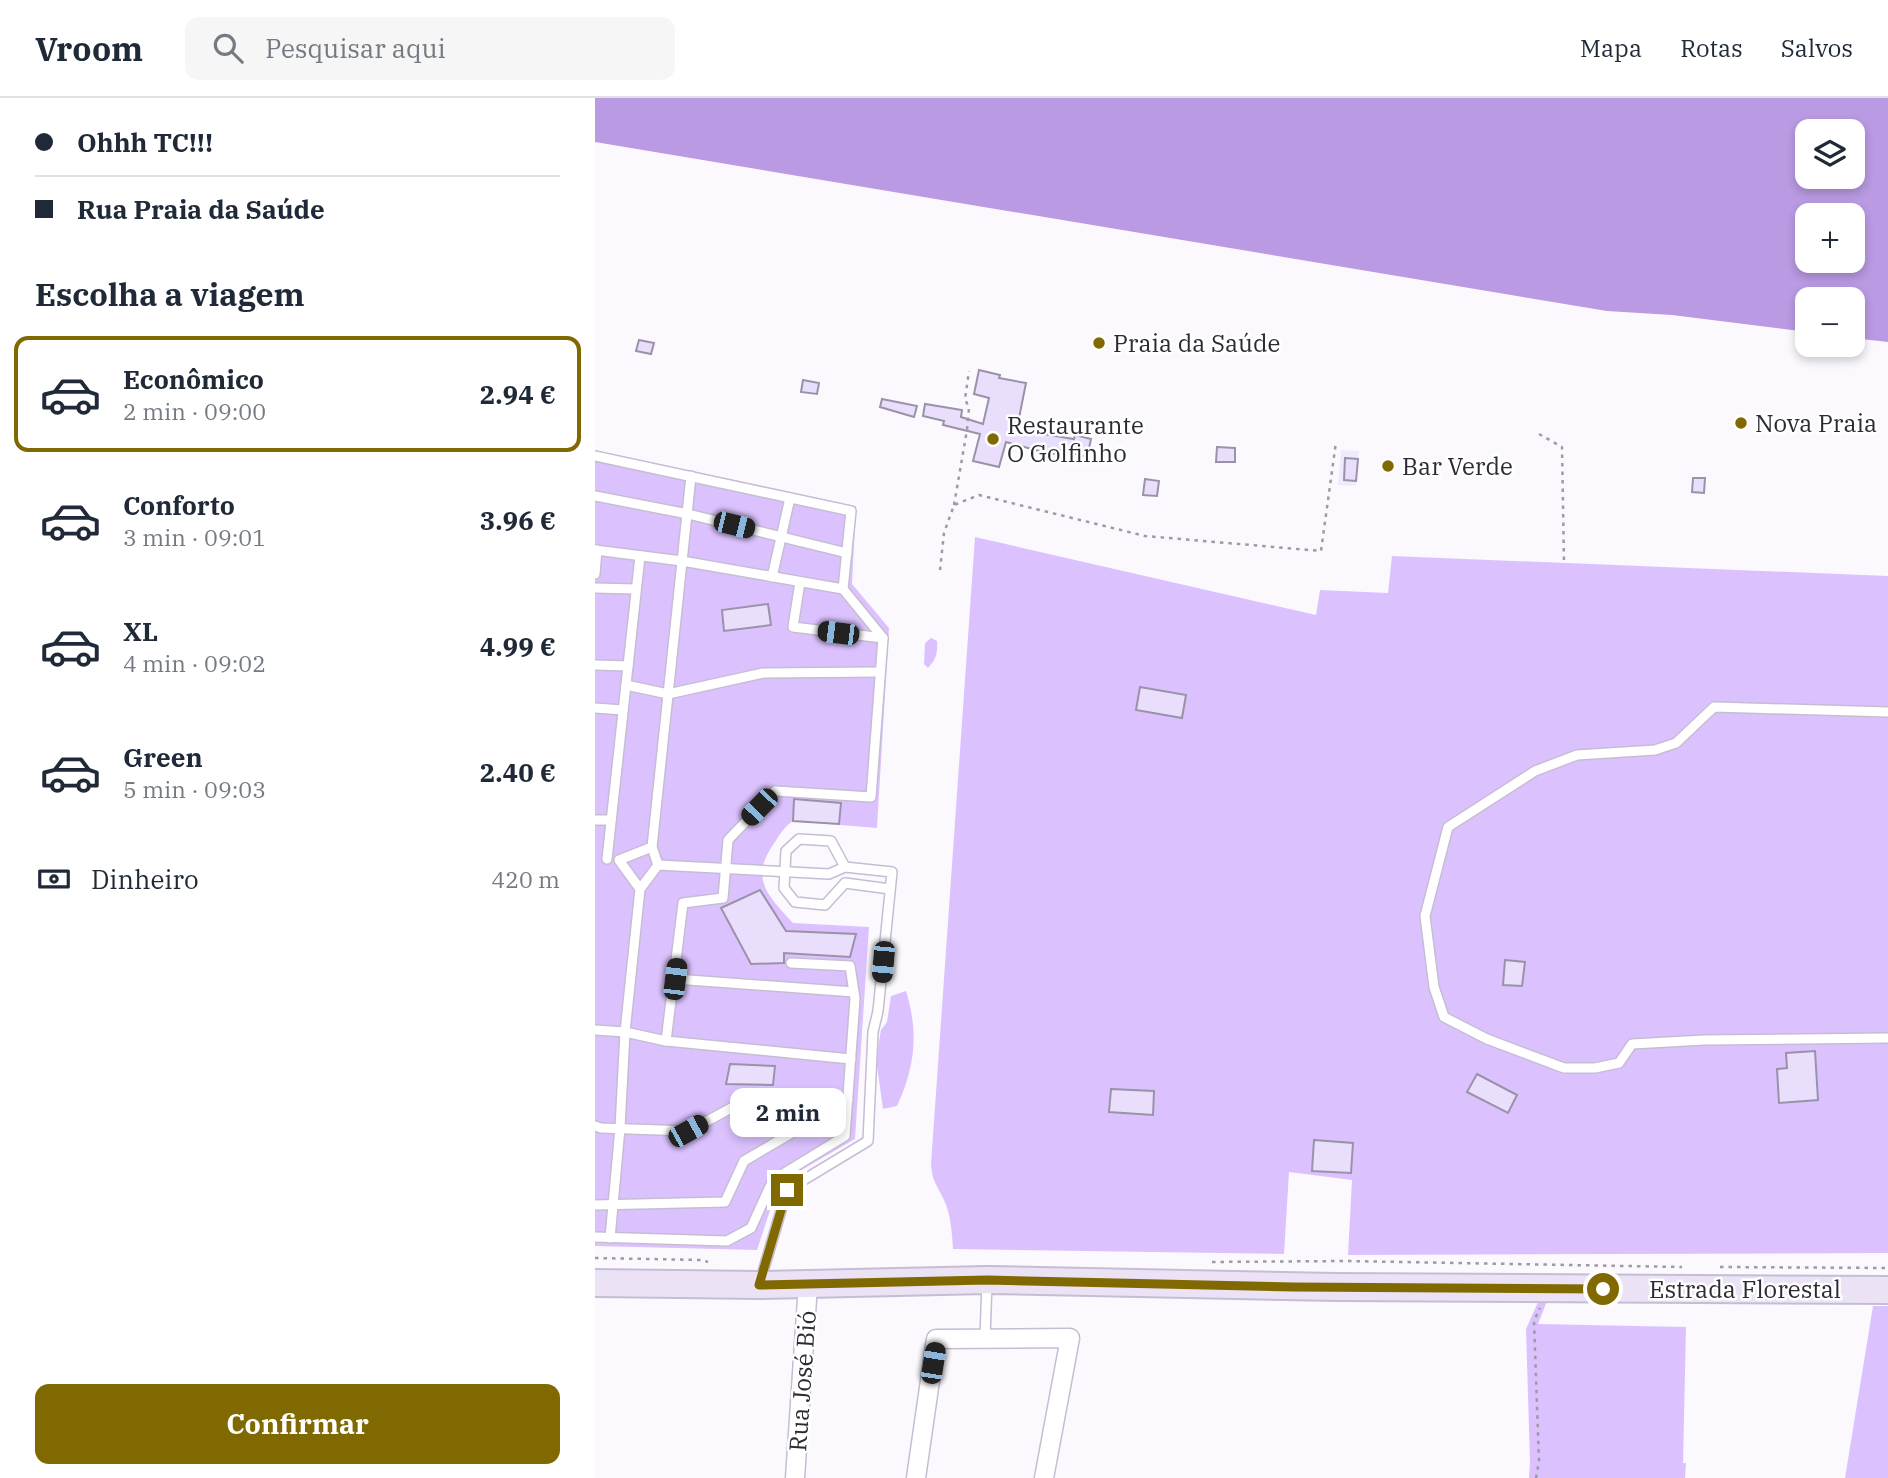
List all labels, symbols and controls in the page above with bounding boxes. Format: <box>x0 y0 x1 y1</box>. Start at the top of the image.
search box <box>185 17 675 80</box>
text: Vroom <box>35 27 143 70</box>
icon: search <box>209 29 247 67</box>
text: Pesquisar aqui <box>265 31 446 65</box>
text: Mapa <box>1580 32 1642 64</box>
text: Rotas <box>1680 32 1743 64</box>
text: Salvos <box>1781 32 1853 64</box>
map controls <box>1795 119 1865 357</box>
button: layers <box>1795 119 1865 189</box>
text: Ohhh TC!!! <box>77 125 213 159</box>
text: Rua Praia da Saúde <box>77 192 325 226</box>
button: + <box>1795 203 1865 273</box>
text: Escolha a viagem <box>35 273 305 315</box>
button: − <box>1795 287 1865 357</box>
place label: Praia da Saúde <box>1113 327 1280 359</box>
marker: Praia da Saúde <box>1091 335 1107 351</box>
text: Econômico <box>123 362 264 396</box>
icon: car <box>39 363 102 426</box>
text: 2.94 € <box>480 377 556 411</box>
text: 2 min · 09:00 <box>123 396 266 426</box>
place label: Nova Praia <box>1755 407 1877 439</box>
place label: Restaurante O Golfinho <box>1007 409 1144 469</box>
marker: Nova Praia <box>1733 415 1749 431</box>
marker: Restaurante O Golfinho <box>985 431 1001 447</box>
place label: Bar Verde <box>1402 450 1513 482</box>
marker: Bar Verde <box>1380 458 1396 474</box>
text: Conforto <box>123 488 235 522</box>
icon: car <box>39 489 102 552</box>
text: 3.96 € <box>480 503 556 537</box>
car <box>712 510 757 540</box>
text: 3 min · 09:01 <box>123 522 266 552</box>
text: XL <box>123 614 158 648</box>
icon: car <box>39 615 102 678</box>
car <box>816 620 861 646</box>
text: 4.99 € <box>480 629 556 663</box>
text: 4 min · 09:02 <box>123 648 266 678</box>
text: Green <box>123 740 203 774</box>
icon: car <box>39 741 102 804</box>
text: 2.40 € <box>480 755 556 789</box>
text: 5 min · 09:03 <box>123 774 266 804</box>
car <box>737 785 782 829</box>
icon: cash <box>35 860 73 898</box>
text: Dinheiro <box>91 862 199 896</box>
text: 420 m <box>491 864 560 894</box>
car <box>871 940 896 984</box>
car <box>663 957 688 1001</box>
callout: 2 min <box>729 1088 845 1138</box>
text: 2 min <box>756 1097 820 1127</box>
car <box>665 1112 712 1150</box>
route end <box>771 1174 803 1206</box>
route start <box>1587 1273 1619 1305</box>
street label: Estrada Florestal <box>1649 1273 1841 1305</box>
street label: Rua José Bió <box>781 1309 823 1453</box>
car <box>920 1341 947 1385</box>
button: Confirmar <box>35 1384 560 1464</box>

